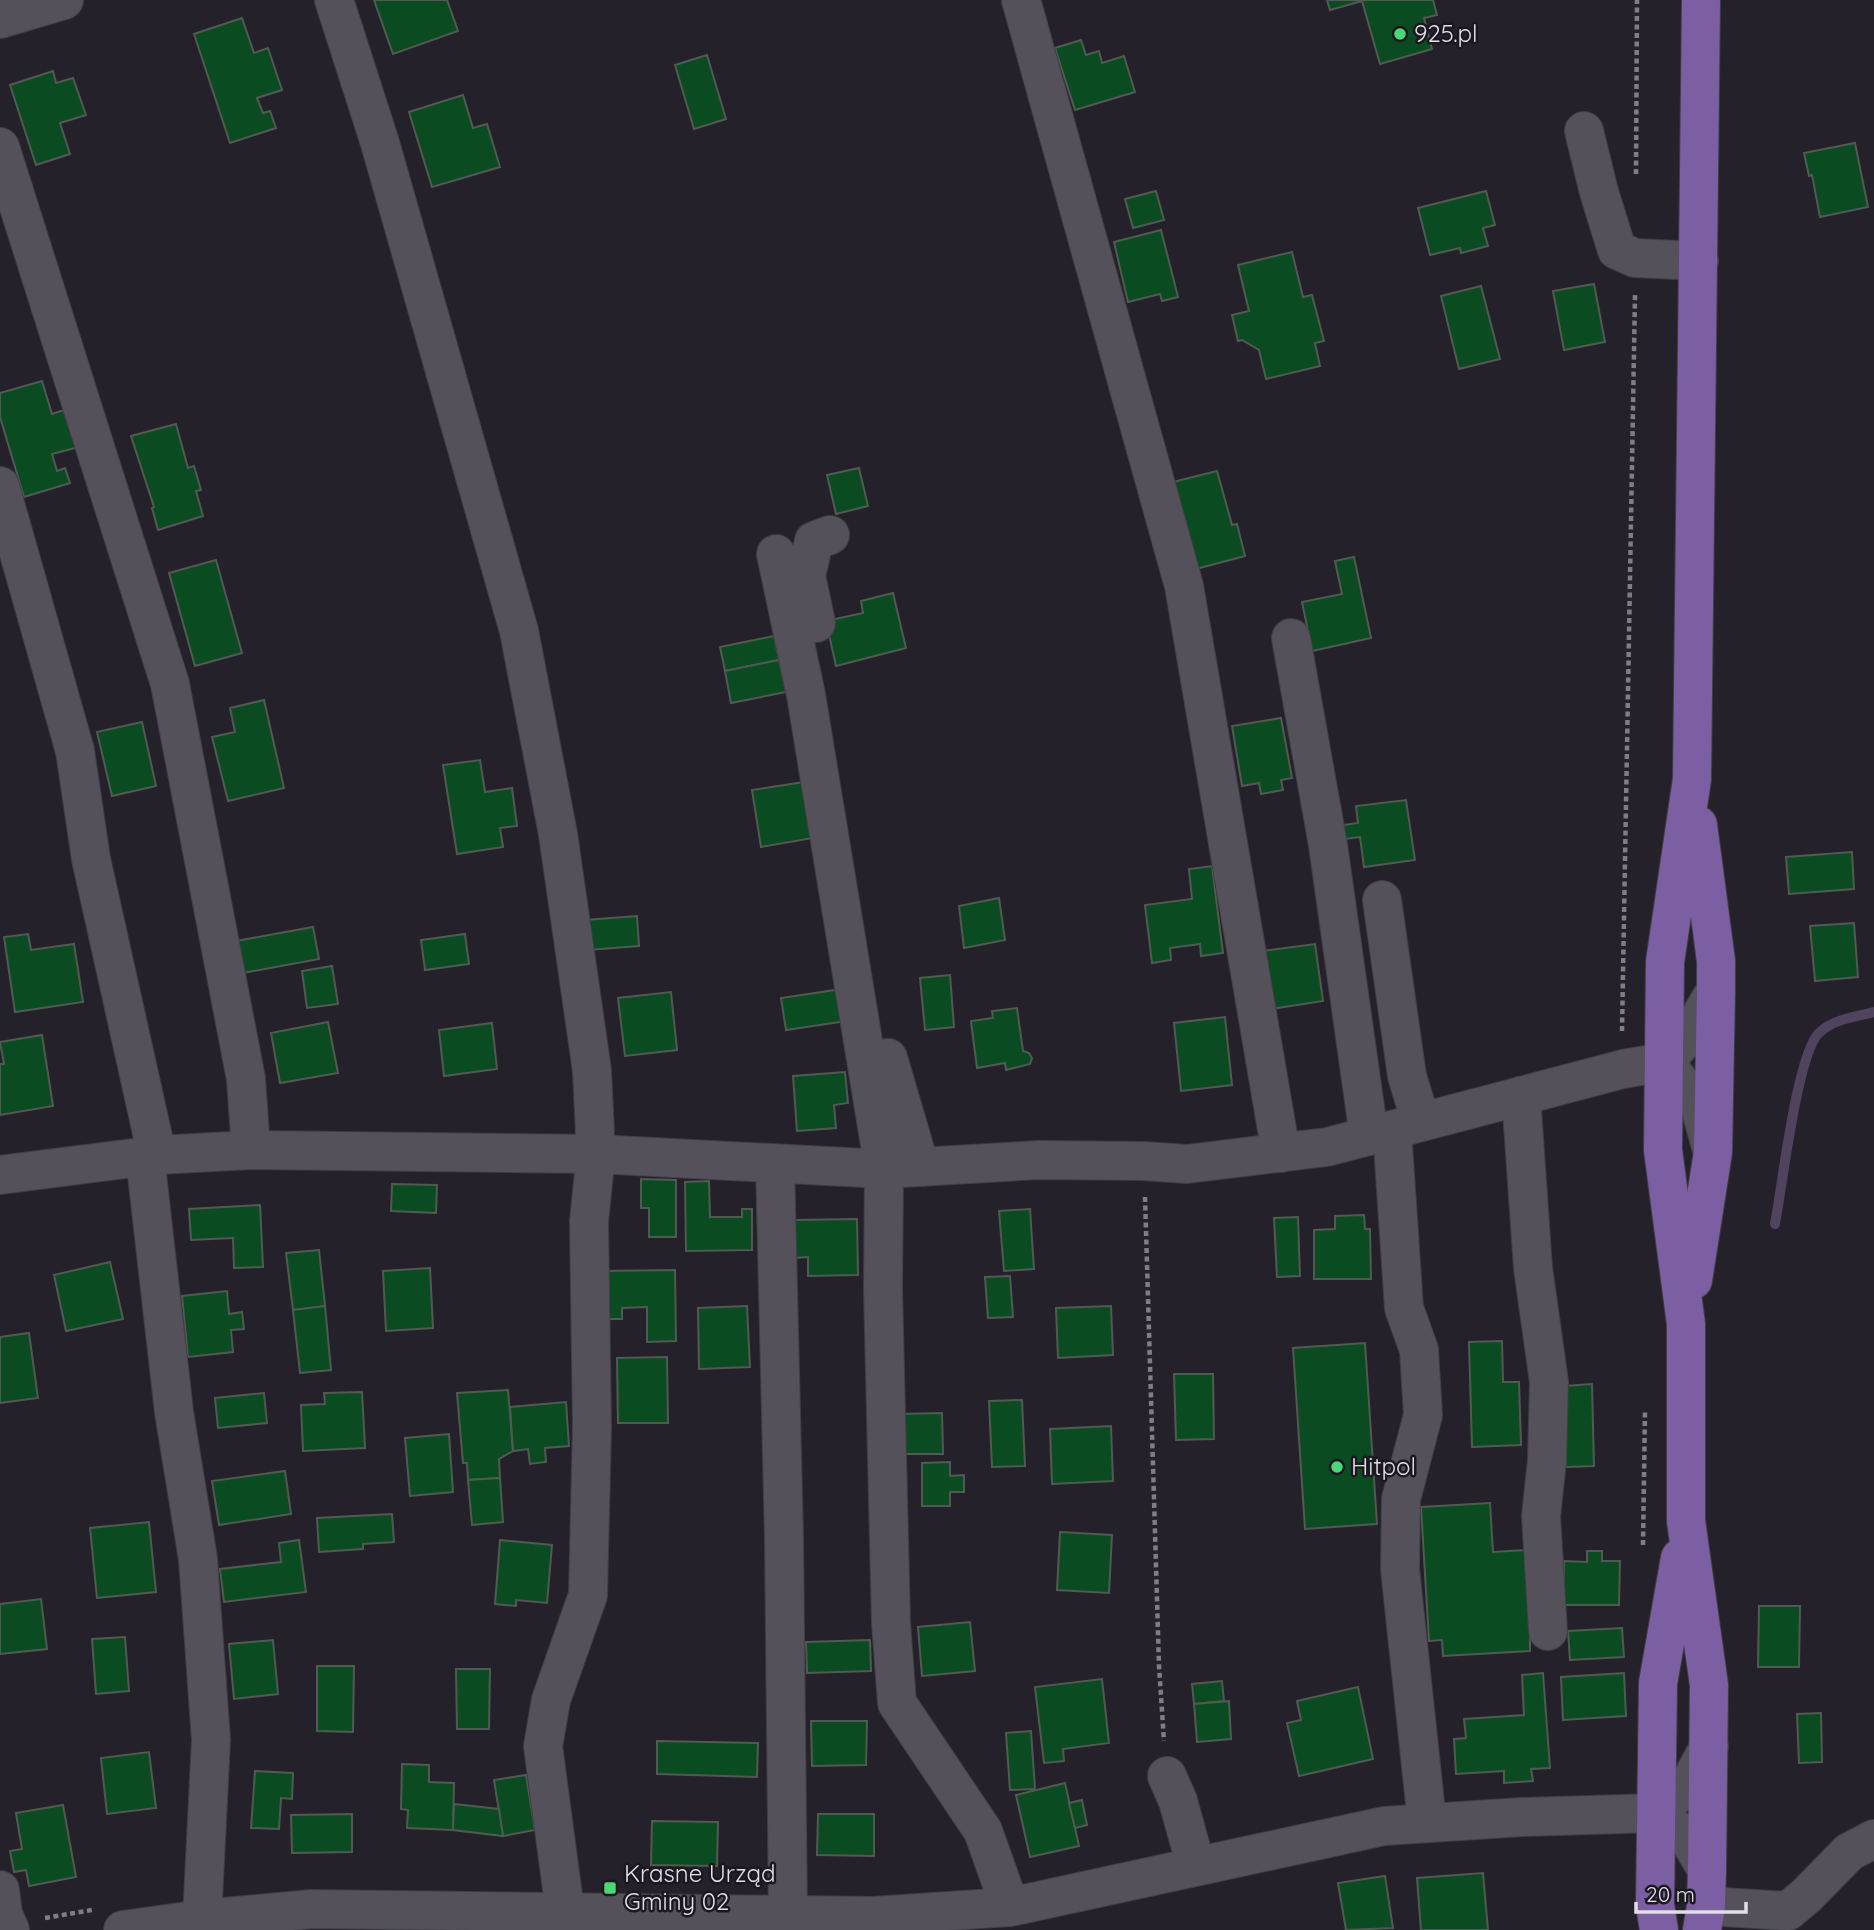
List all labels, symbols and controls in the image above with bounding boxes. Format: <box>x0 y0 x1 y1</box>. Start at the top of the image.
place label: 925.pl <box>1414 18 1478 48</box>
marker: 925.pl <box>1392 26 1408 42</box>
place label: Hitpol <box>1351 1451 1416 1481</box>
marker: Hitpol <box>1329 1459 1345 1475</box>
place label: Krasne Urząd Gminy 02 <box>624 1858 776 1916</box>
scale bar <box>1636 1870 1746 1914</box>
marker: Krasne Urząd Gminy 02 <box>602 1880 618 1896</box>
text: 20 m <box>1646 1881 1695 1907</box>

